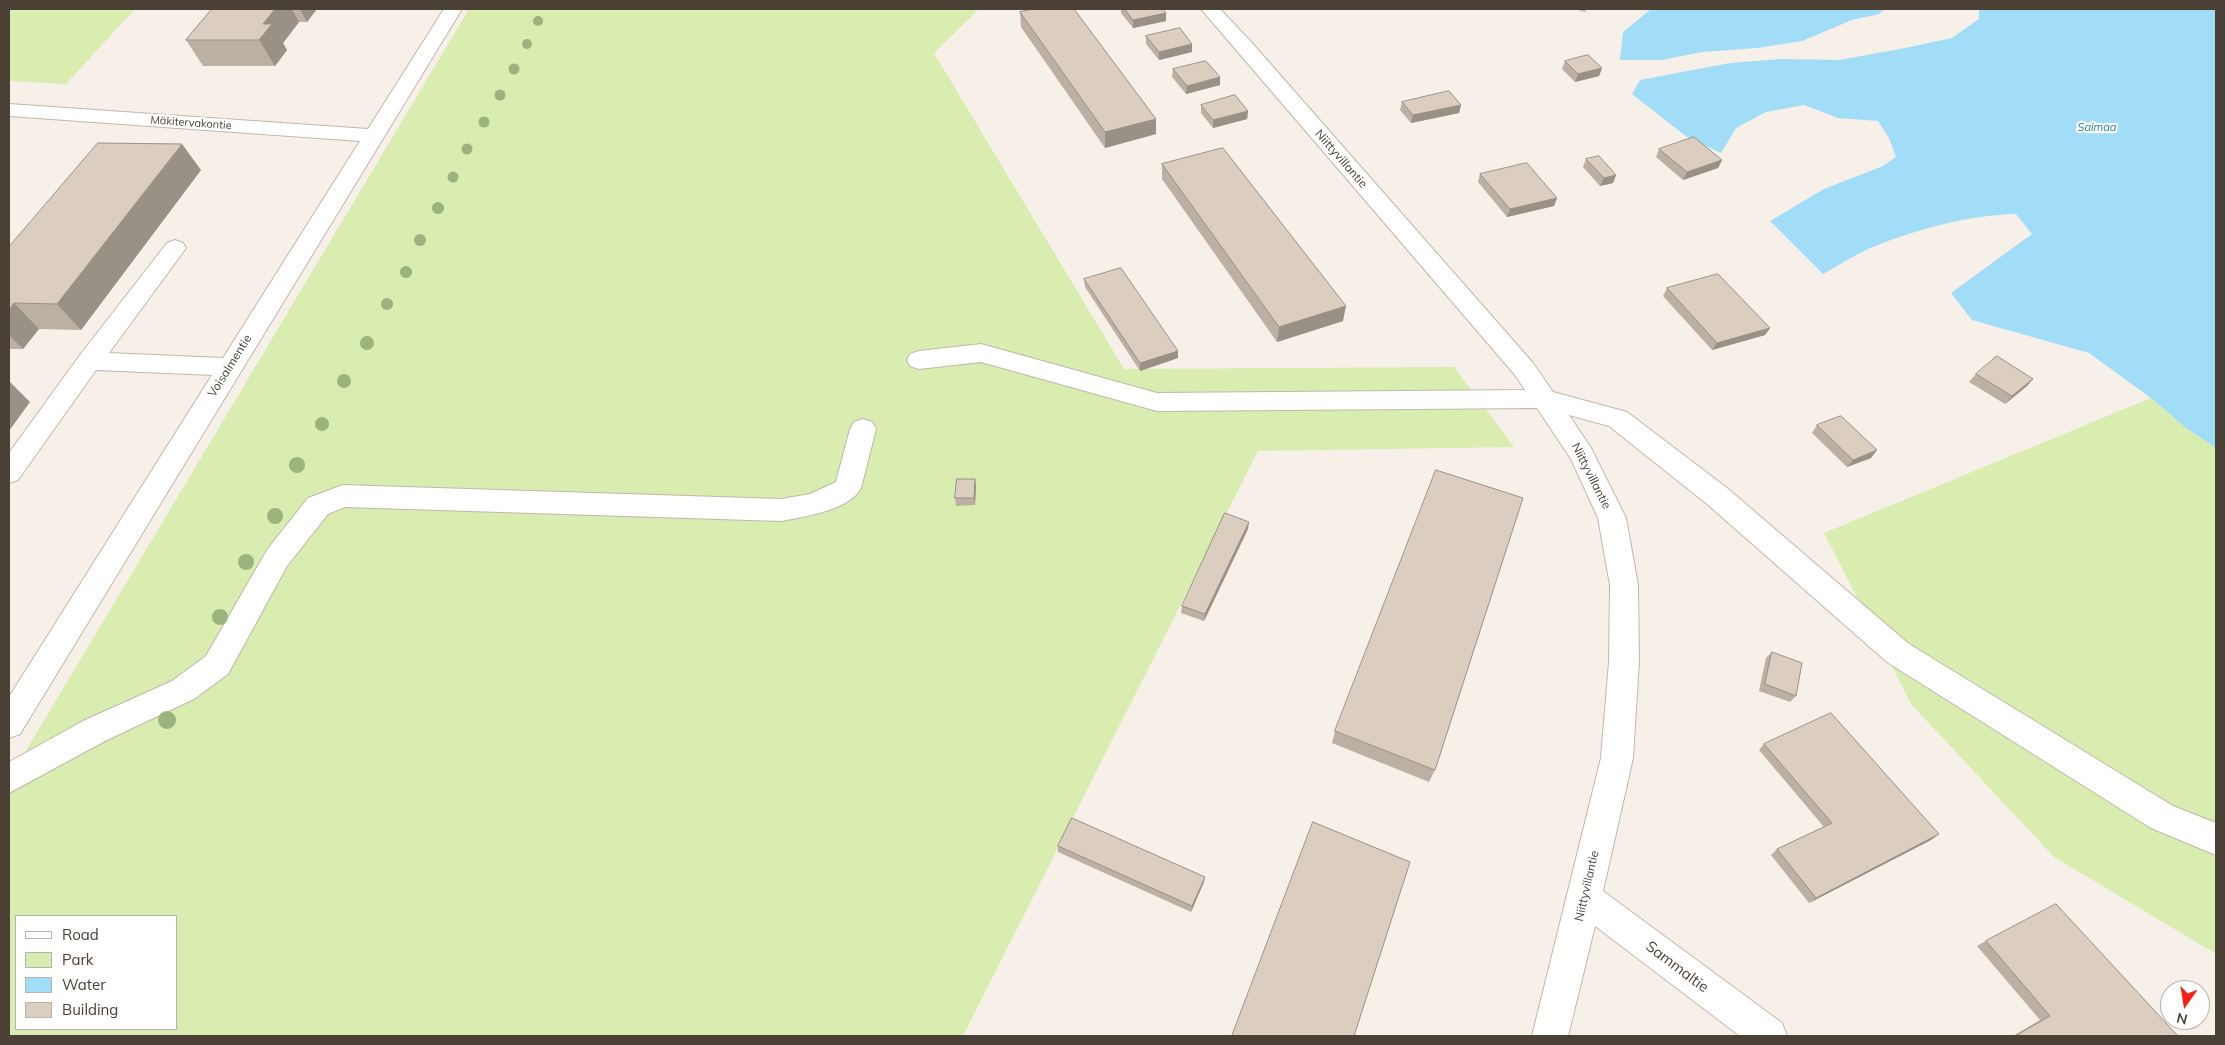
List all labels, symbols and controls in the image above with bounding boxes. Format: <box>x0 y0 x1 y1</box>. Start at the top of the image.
street label: Mäkitervakontie <box>150 114 232 132</box>
water label: Saimaa <box>2078 121 2116 135</box>
street label: Niittyvillantie <box>1312 127 1370 191</box>
street label: Voisalmentie <box>205 332 255 400</box>
street label: Niittyvillantie <box>1568 441 1614 511</box>
street label: Niittyvillantie <box>1572 849 1602 923</box>
legend <box>15 915 178 1030</box>
text: Road <box>62 925 99 944</box>
street label: Sammaltie <box>1642 937 1712 997</box>
text: Park <box>62 950 94 969</box>
text: Water <box>62 975 106 994</box>
north arrow <box>2160 980 2210 1030</box>
text: Building <box>62 1000 118 1019</box>
text: N <box>2175 1009 2189 1029</box>

